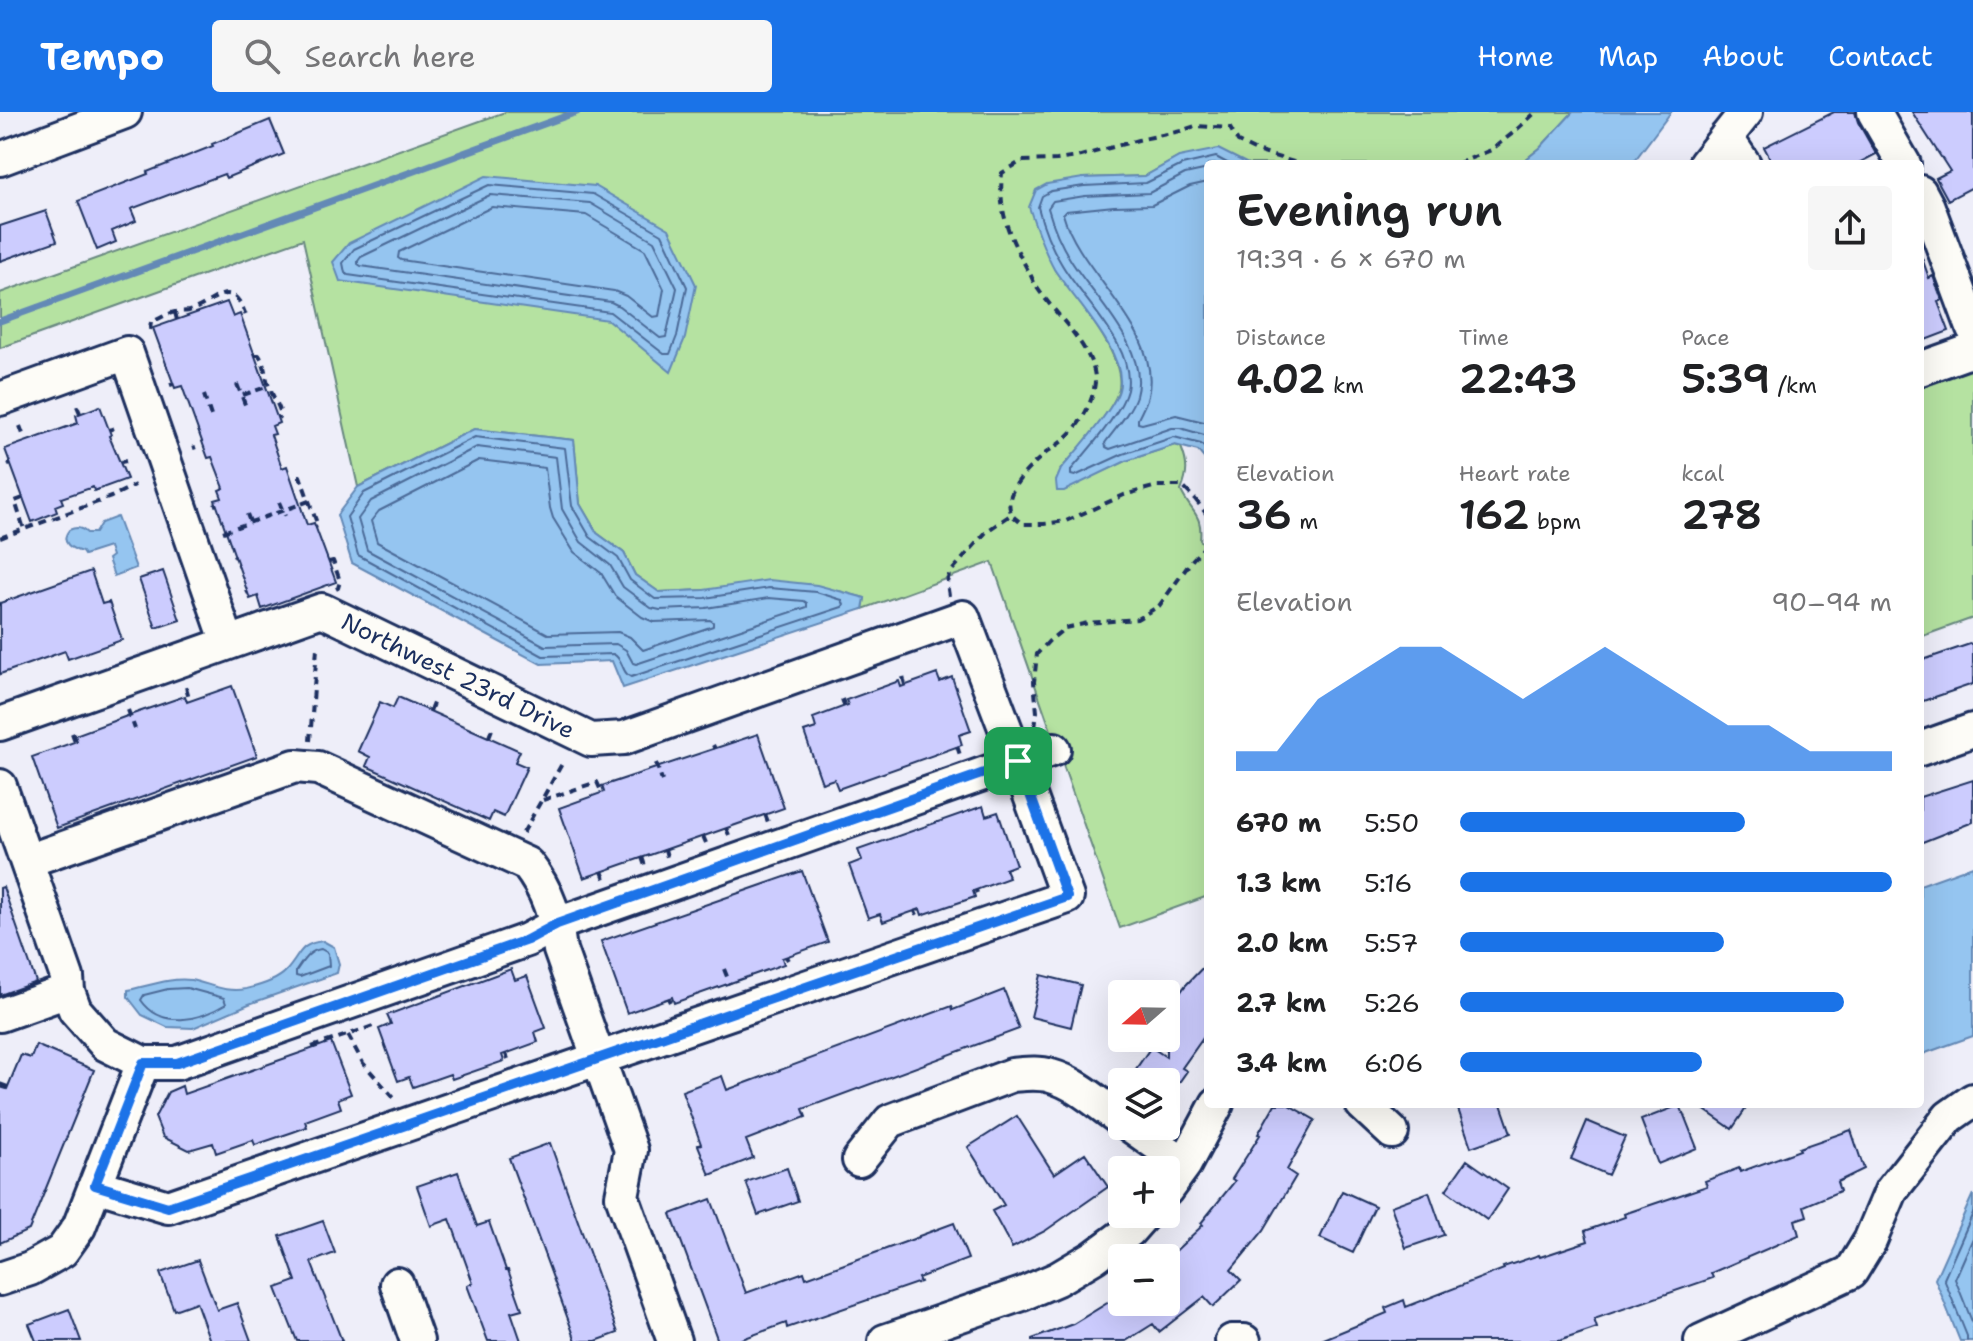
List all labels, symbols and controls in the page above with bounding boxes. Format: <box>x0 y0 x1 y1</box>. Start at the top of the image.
search box <box>212 20 772 92</box>
text: Tempo <box>40 31 164 82</box>
icon: search <box>240 34 284 78</box>
text: Search here <box>304 36 476 77</box>
text: Home <box>1477 37 1554 75</box>
text: Map <box>1598 37 1658 75</box>
text: About <box>1702 37 1784 75</box>
text: Contact <box>1828 37 1933 75</box>
text: Evening run <box>1236 181 1503 240</box>
button: share <box>1808 186 1892 270</box>
text: 19:39 · 6 × 670 m <box>1236 241 1466 276</box>
text: Distance <box>1236 323 1326 352</box>
text: Time <box>1459 323 1509 352</box>
text: Pace <box>1681 323 1730 352</box>
text: 4.02 <box>1236 352 1325 406</box>
text: 22:43 <box>1459 352 1578 406</box>
text: 5:39 <box>1681 352 1770 406</box>
text: km <box>1325 371 1364 400</box>
text: /km <box>1770 371 1817 400</box>
text: Elevation <box>1236 459 1334 488</box>
text: Heart rate <box>1459 459 1571 488</box>
text: kcal <box>1681 459 1724 488</box>
text: 36 <box>1236 488 1292 542</box>
text: 162 <box>1459 488 1530 542</box>
text: 278 <box>1681 488 1762 542</box>
text: m <box>1292 507 1318 536</box>
text: bpm <box>1530 507 1581 536</box>
text: Elevation <box>1236 584 1352 619</box>
text: 90–94 m <box>1771 584 1892 619</box>
street label: Northwest 23rd Drive <box>336 606 580 746</box>
pin <box>984 727 1052 795</box>
icon: arrive <box>996 739 1040 783</box>
text: 670 m <box>1236 805 1321 840</box>
text: 5:50 <box>1364 805 1419 840</box>
text: 1.3 km <box>1236 865 1321 900</box>
text: 5:16 <box>1364 865 1412 900</box>
text: 2.0 km <box>1236 925 1328 960</box>
text: 5:57 <box>1364 925 1418 960</box>
north arrow <box>1108 980 1180 1052</box>
map controls <box>1108 980 1180 1316</box>
text: 2.7 km <box>1236 985 1326 1020</box>
text: 5:26 <box>1364 985 1420 1020</box>
text: 3.4 km <box>1236 1045 1327 1080</box>
text: 6:06 <box>1364 1045 1423 1080</box>
button: layers <box>1108 1068 1180 1140</box>
button: + <box>1108 1156 1180 1228</box>
button: − <box>1108 1244 1180 1316</box>

